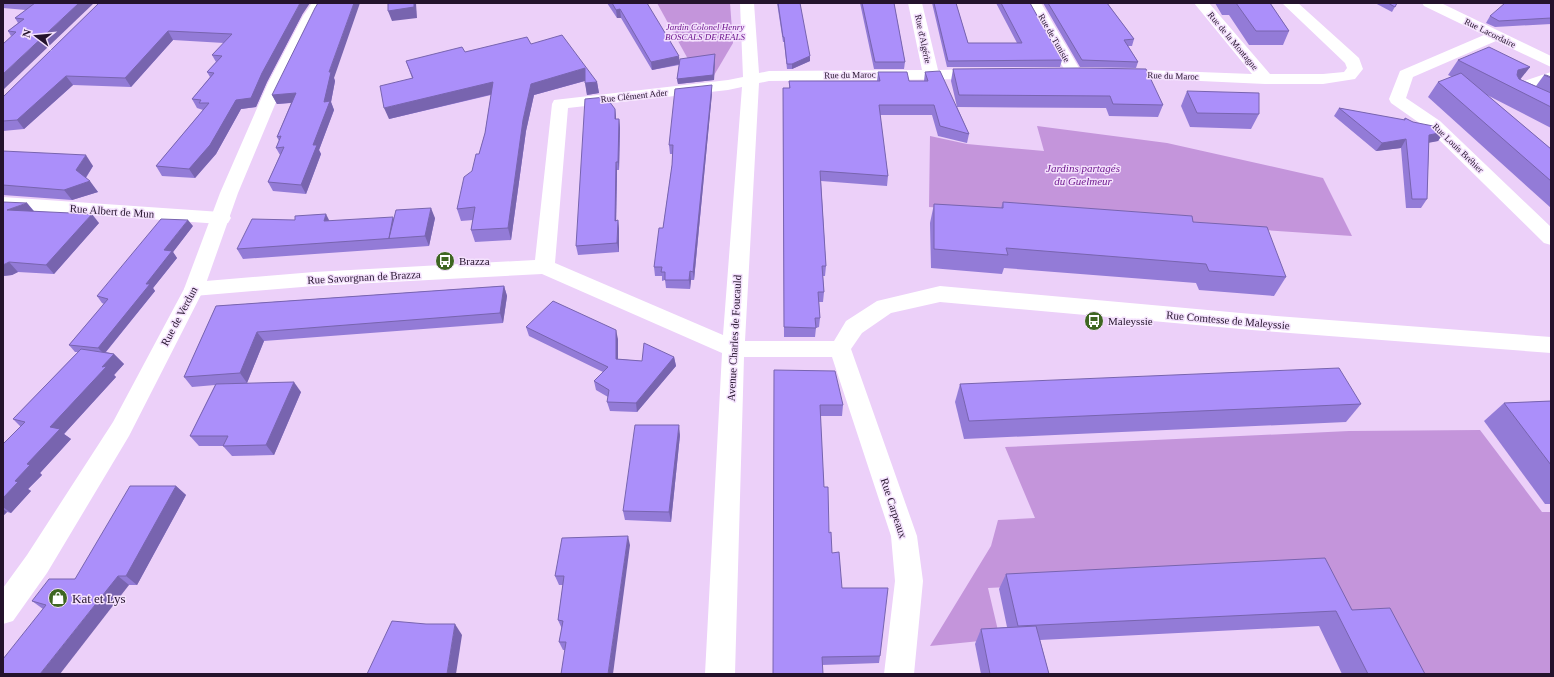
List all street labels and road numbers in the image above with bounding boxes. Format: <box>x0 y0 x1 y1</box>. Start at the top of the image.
street label: Rue de la Montagne <box>1206 10 1260 72</box>
street label: Rue de Tunisie <box>1036 12 1072 64</box>
street label: Rue d'Algérie <box>913 14 933 64</box>
street label: Rue Lacordaire <box>1463 16 1517 50</box>
street label: Rue du Maroc <box>824 70 876 80</box>
street label: Rue du Maroc <box>1147 70 1199 82</box>
street label: Rue Clément Ader <box>600 88 668 104</box>
street label: Rue Louis Bréhier <box>1431 121 1485 175</box>
street label: Rue Albert de Mun <box>69 202 155 220</box>
street label: Rue Savorgnan de Brazza <box>307 268 421 286</box>
street label: Avenue Charles de Foucauld <box>725 274 743 402</box>
street label: Rue de Verdun <box>158 284 200 348</box>
street label: Rue Comtesse de Maleyssie <box>1166 309 1290 331</box>
street label: Rue Carpeaux <box>879 476 910 540</box>

